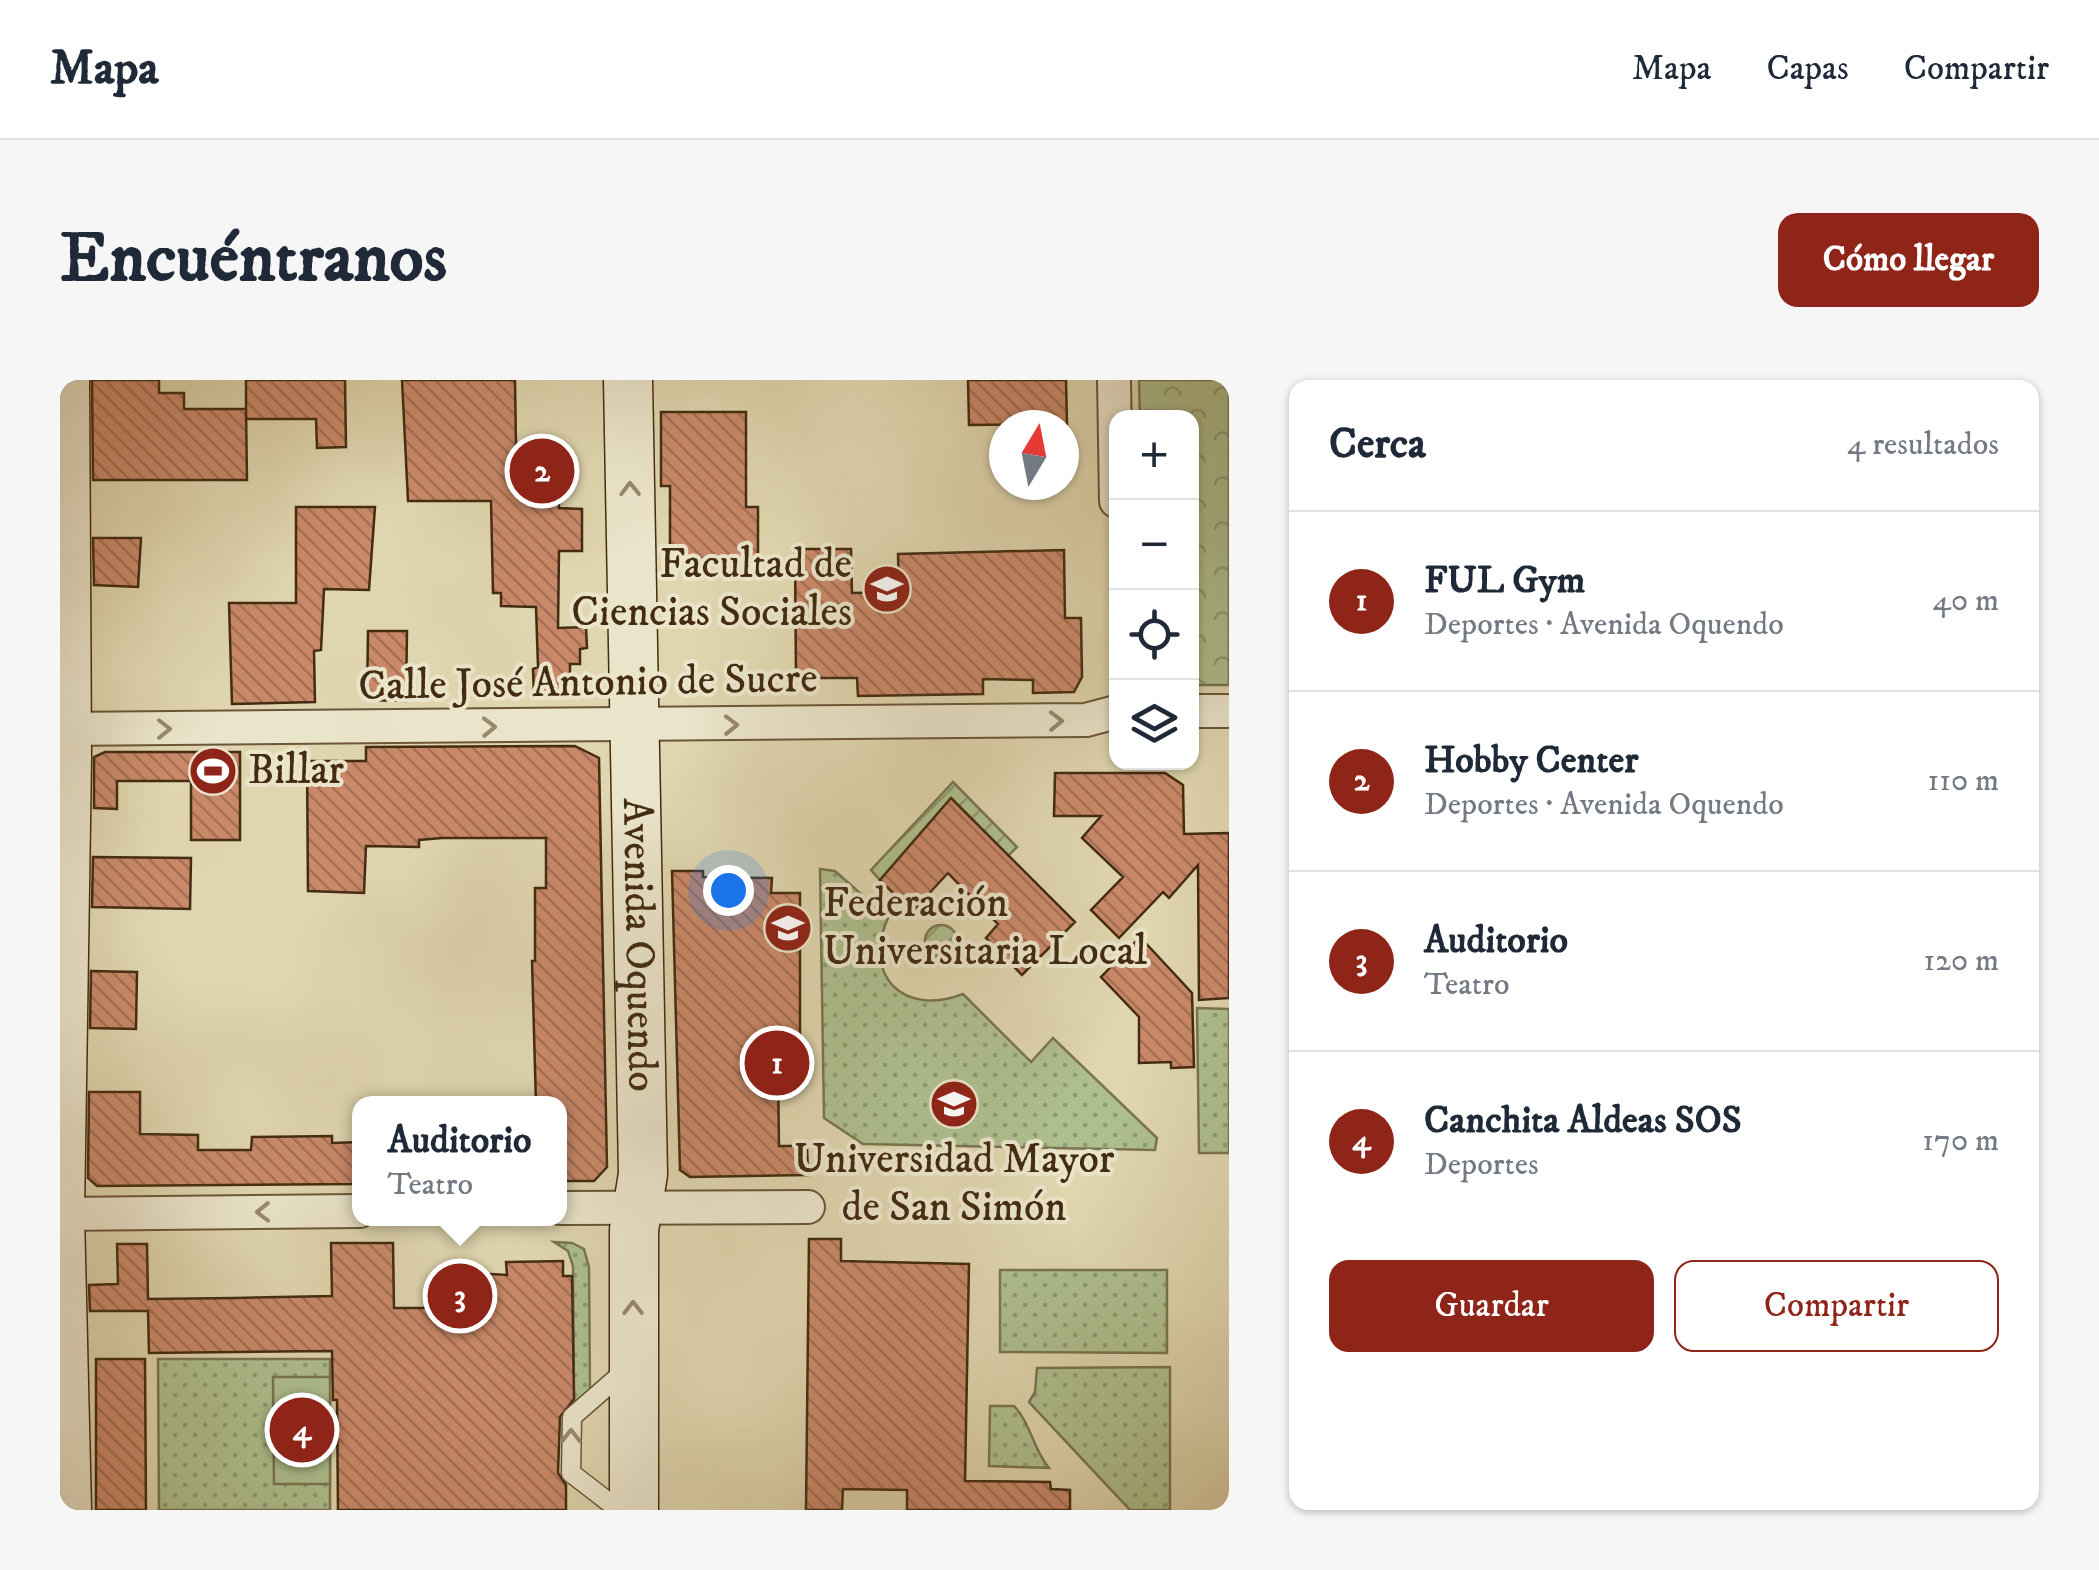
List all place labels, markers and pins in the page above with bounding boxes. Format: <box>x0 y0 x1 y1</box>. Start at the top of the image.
pin: 2 <box>510 434 574 508</box>
place label: Facultad de Ciencias Sociales <box>571 539 852 639</box>
school or university icon: Facultad de Ciencias Sociales <box>861 563 913 615</box>
sports icon: Billar <box>187 745 239 797</box>
place label: Billar <box>248 745 344 797</box>
place label: Federación Universitaria Local <box>823 878 1148 978</box>
school or university icon: Federación Universitaria Local <box>762 902 814 954</box>
pin: 1 <box>744 1026 810 1100</box>
school or university icon: Universidad Mayor de San Simón <box>928 1078 980 1130</box>
place label: Universidad Mayor de San Simón <box>794 1134 1115 1234</box>
pin: 3 <box>428 1258 492 1334</box>
pin: 4 <box>270 1392 334 1468</box>

